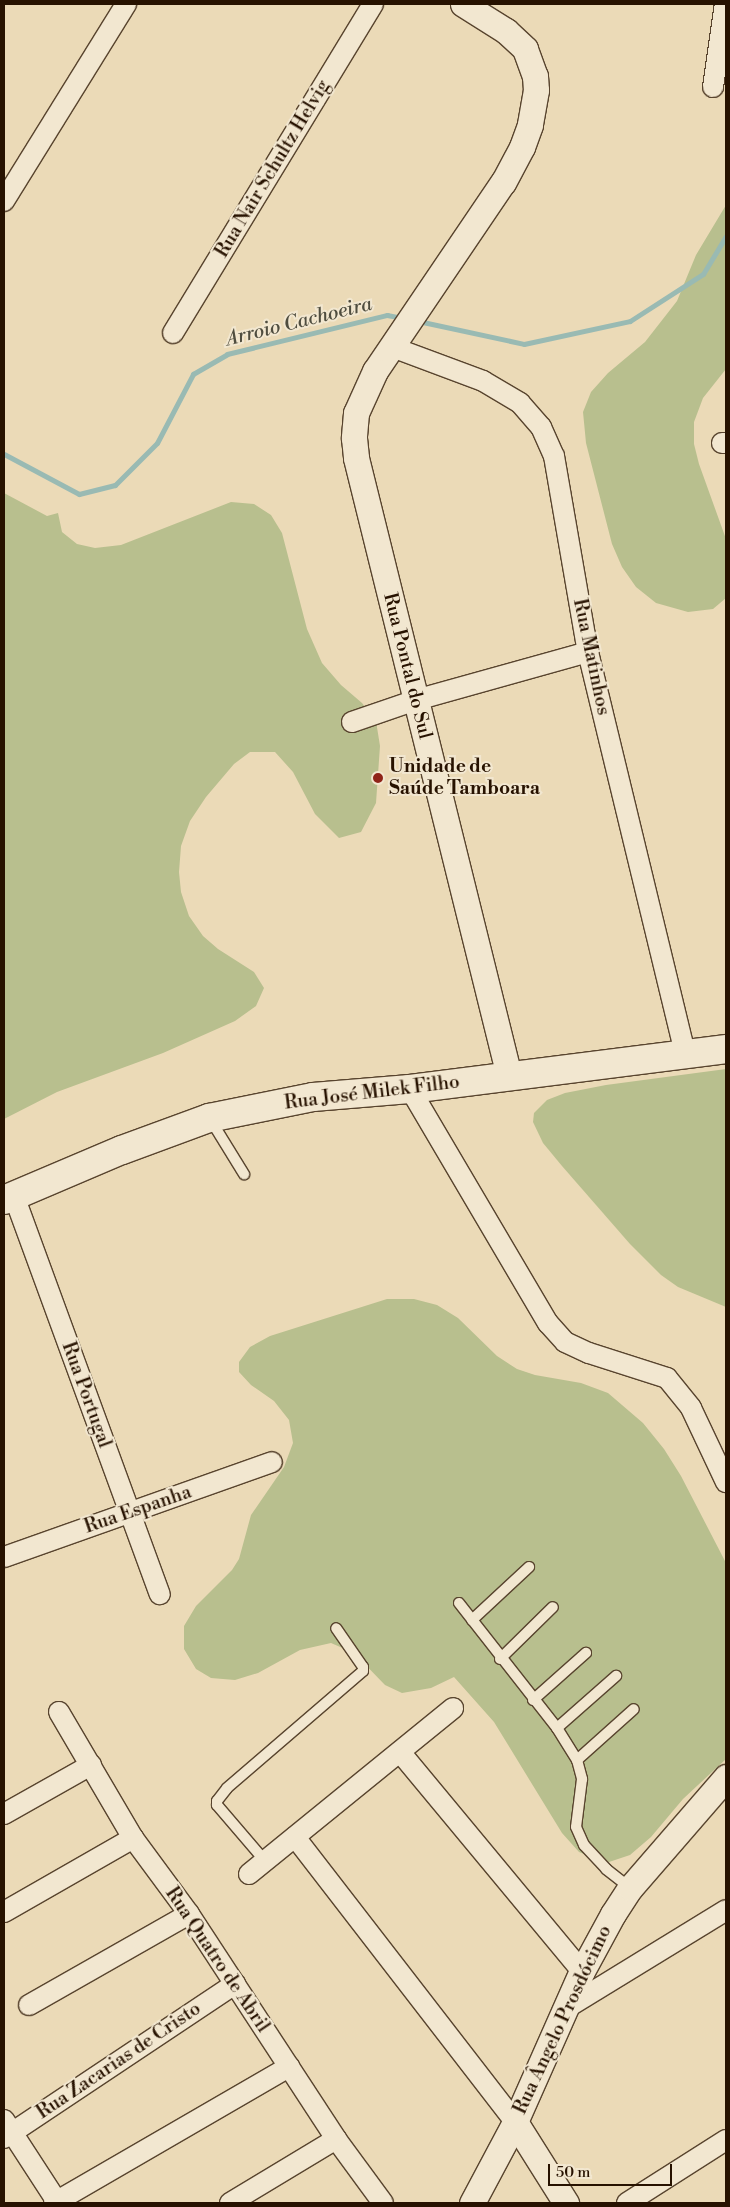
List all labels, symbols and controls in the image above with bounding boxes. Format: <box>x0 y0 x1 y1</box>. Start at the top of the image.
street label: Rua Nair Schultz Helvig <box>211 76 335 262</box>
water label: Arroio Cachoeira <box>223 292 375 352</box>
street label: Rua Pontal do Sul <box>378 590 436 742</box>
street label: Rua Matinhos <box>568 597 614 717</box>
place label: Unidade de Saúde Tamboara <box>389 756 540 800</box>
marker: Unidade de Saúde Tamboara <box>371 771 385 785</box>
street label: Rua José Milek Filho <box>283 1071 461 1115</box>
street label: Rua Portugal <box>56 1339 116 1451</box>
street label: Rua Espanha <box>81 1481 195 1539</box>
street label: Rua Quatro de Abril <box>160 1883 274 2037</box>
street label: Rua Ângelo Prosdócimo <box>509 1922 617 2118</box>
street label: Rua Zacarias de Cristo <box>33 1998 205 2124</box>
scale bar <box>550 2154 674 2186</box>
text: 50 m <box>556 2163 590 2182</box>

